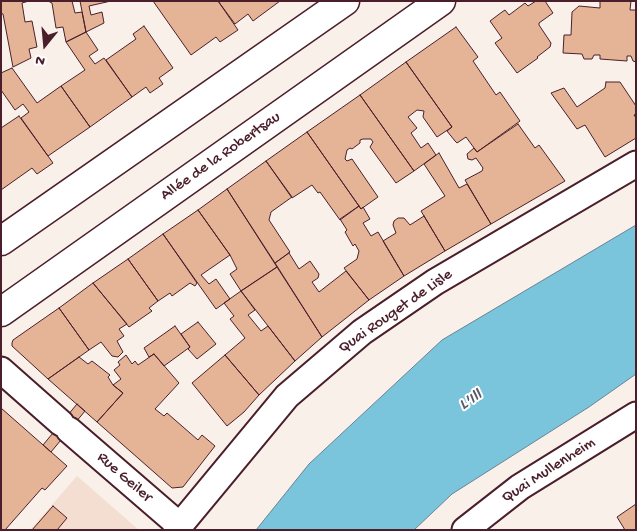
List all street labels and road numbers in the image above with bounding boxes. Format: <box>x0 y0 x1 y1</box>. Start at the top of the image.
street label: Allée de la Robertsau <box>157 108 285 206</box>
street label: Quai Rouget de Lisle <box>335 266 457 358</box>
street label: Quai Mullenheim <box>499 434 599 508</box>
street label: Rue Geiler <box>92 449 156 507</box>

